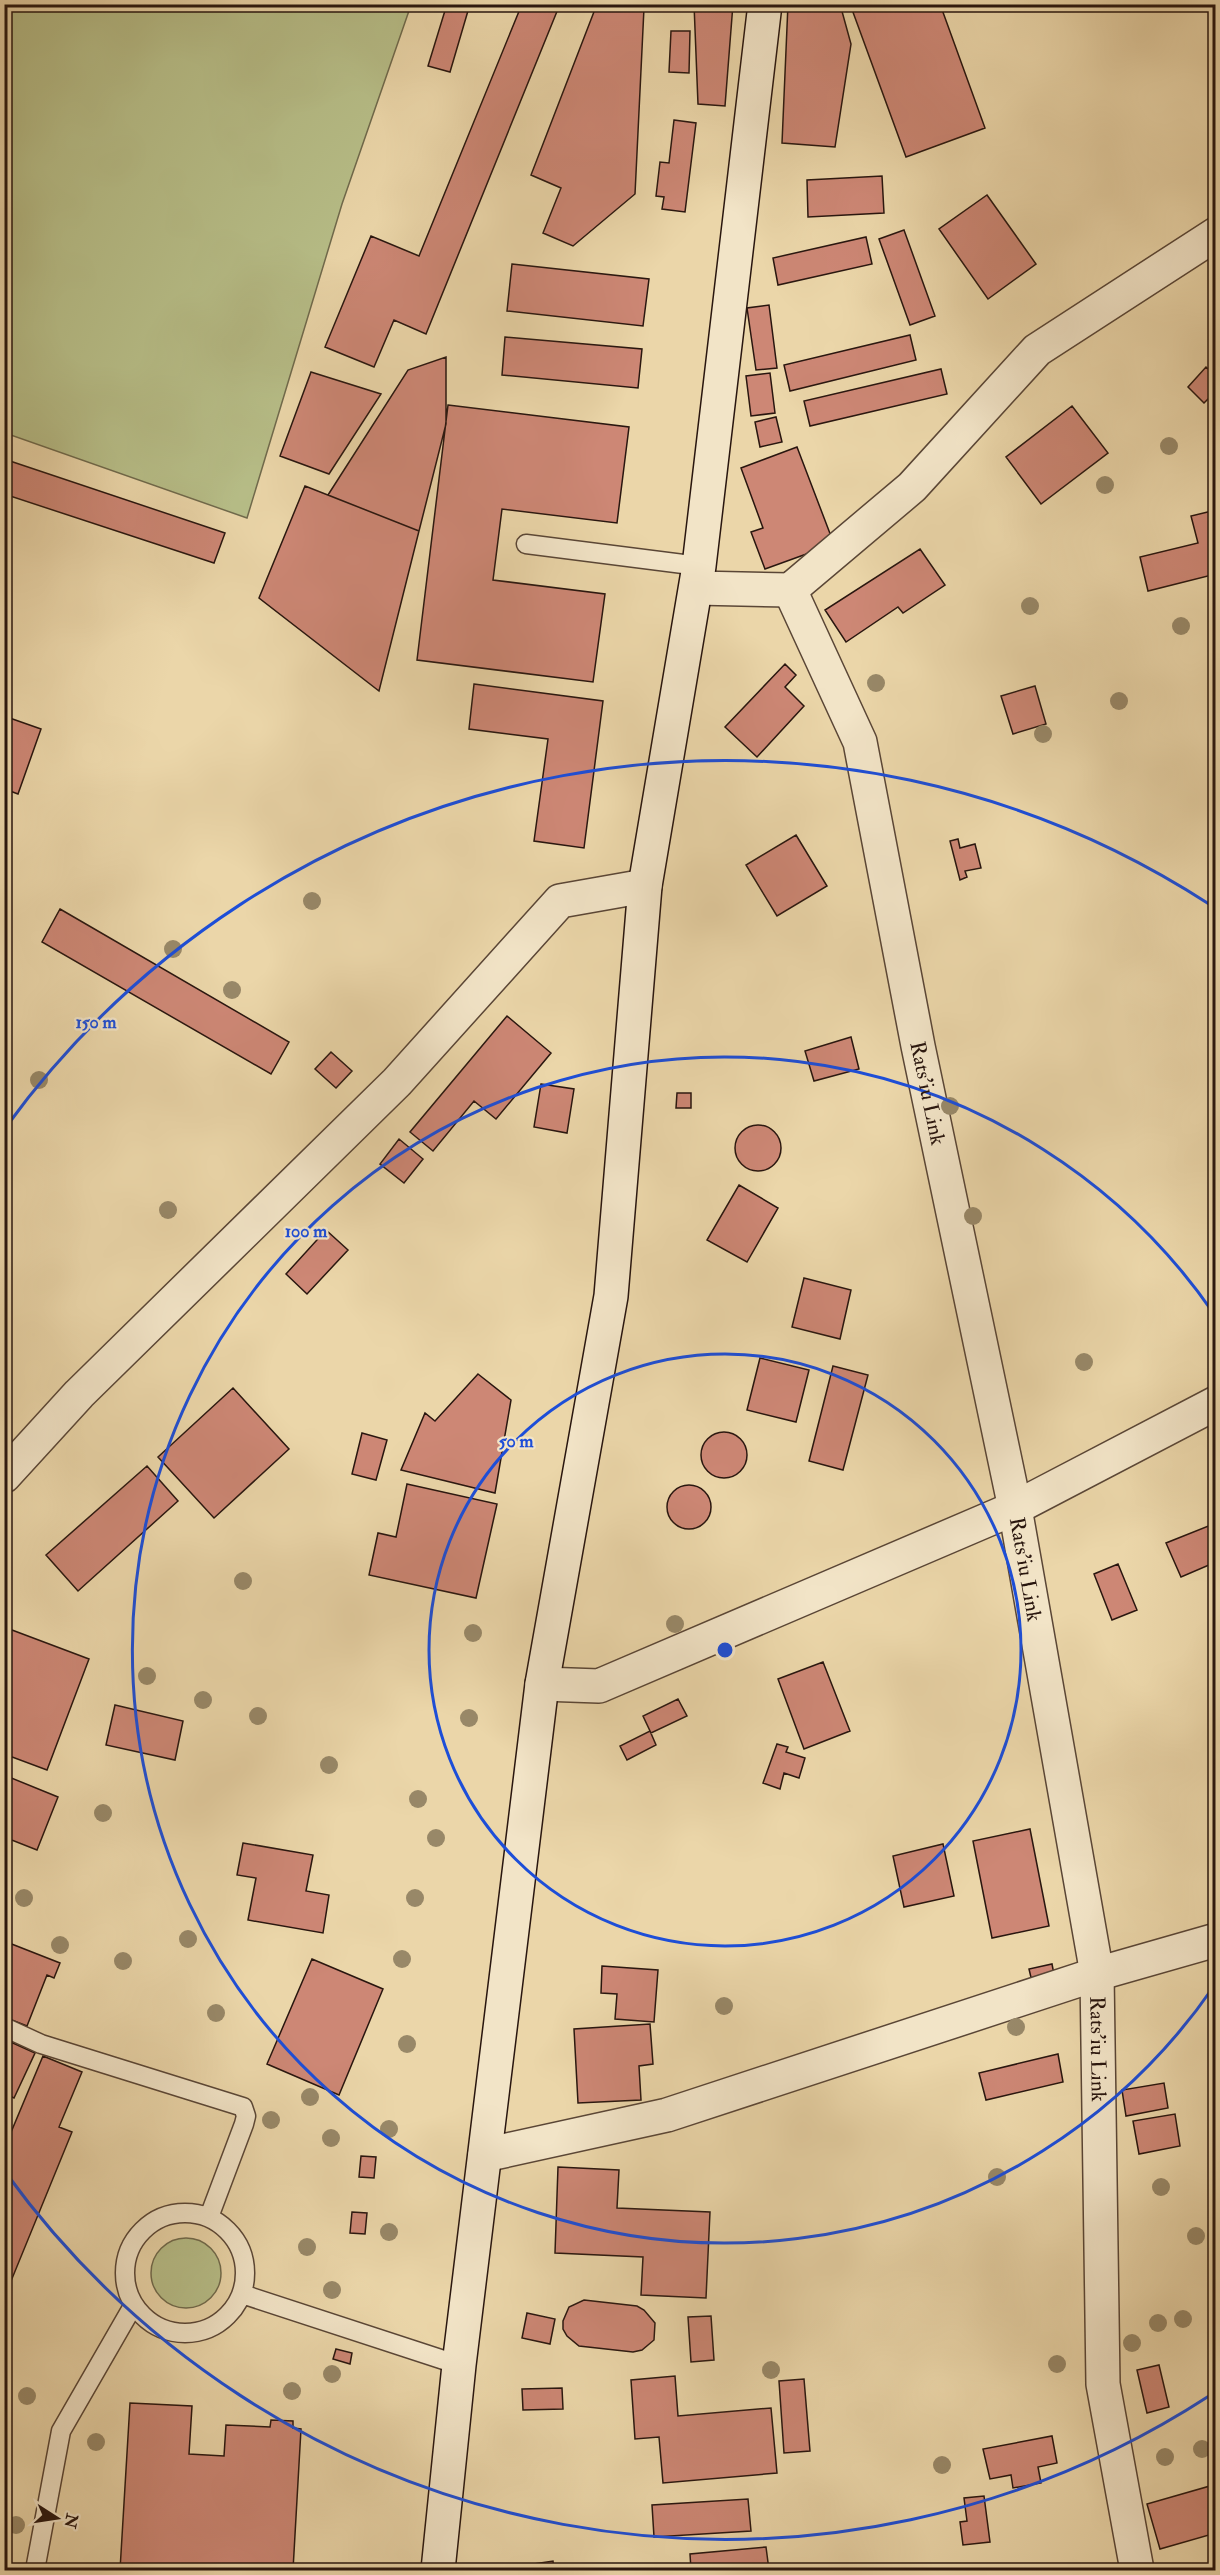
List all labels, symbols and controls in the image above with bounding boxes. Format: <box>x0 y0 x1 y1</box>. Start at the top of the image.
text: 150 m <box>75 1011 118 1034</box>
street label: Rats'iu Link <box>903 1039 951 1148</box>
text: 100 m <box>285 1220 328 1243</box>
text: 50 m <box>499 1430 534 1453</box>
street label: Rats'iu Link <box>1003 1515 1048 1624</box>
centre of rings <box>715 1640 735 1660</box>
street label: Rats'iu Link <box>1083 1996 1112 2102</box>
north arrow <box>27 2488 87 2548</box>
text: N <box>59 2511 82 2531</box>

